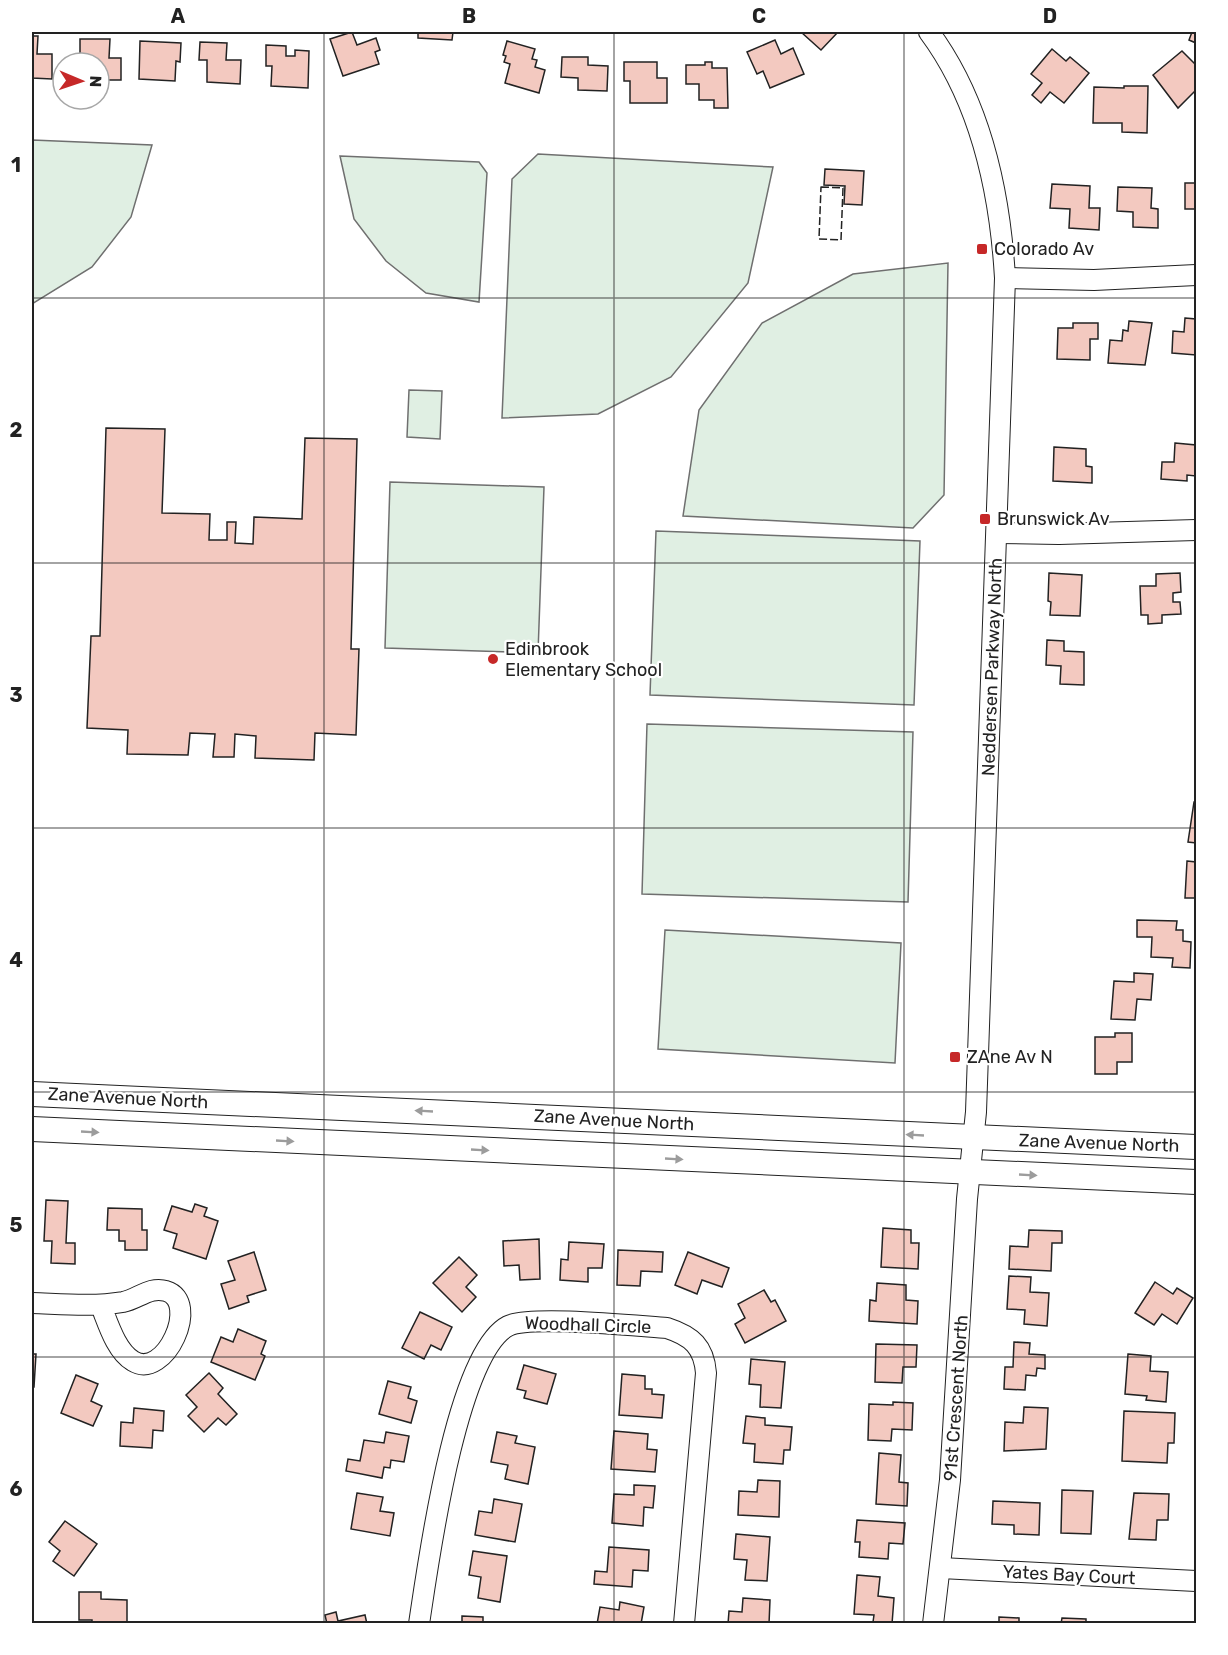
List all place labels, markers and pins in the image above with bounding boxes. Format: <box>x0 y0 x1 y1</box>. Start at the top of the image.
place label: Colorado Av <box>994 238 1094 260</box>
marker: Colorado Av <box>975 242 989 256</box>
place label: Brunswick Av <box>997 508 1110 530</box>
marker: Brunswick Av <box>978 512 992 526</box>
place label: Edinbrook Elementary School <box>505 638 662 681</box>
marker: Edinbrook Elementary School <box>486 652 500 666</box>
place label: ZAne Av N <box>967 1046 1053 1068</box>
marker: ZAne Av N <box>948 1050 962 1064</box>

